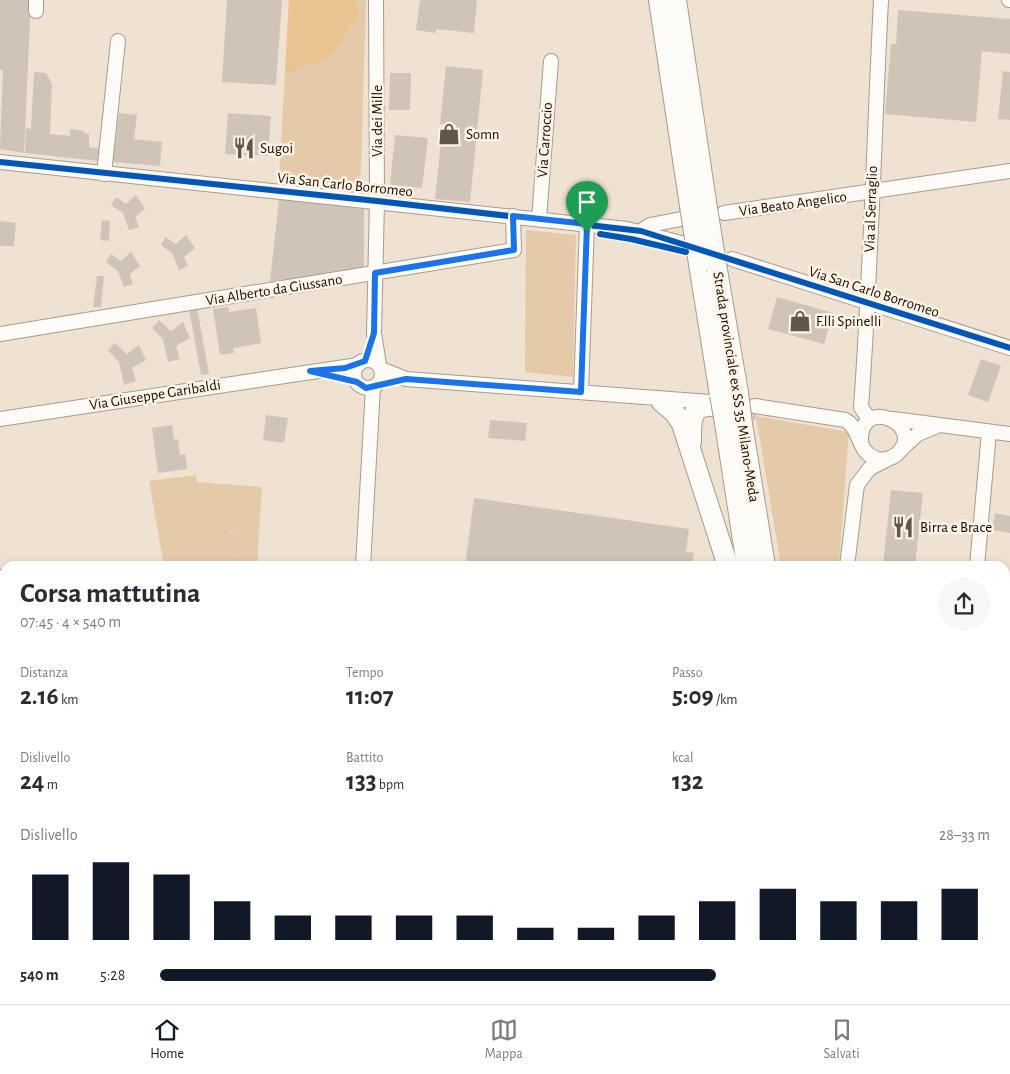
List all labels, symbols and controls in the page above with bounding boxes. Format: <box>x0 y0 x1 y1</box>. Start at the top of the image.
street label: Via dei Mille <box>370 85 385 157</box>
street label: Via Carroccio <box>535 102 555 178</box>
shop icon: Somn <box>436 121 462 147</box>
place label: Somn <box>466 127 500 142</box>
restaurant icon: Sugoi <box>231 135 257 161</box>
place label: Sugoi <box>260 141 293 156</box>
street label: Via al Serraglio <box>862 165 880 253</box>
street label: Via San Carlo Borromeo <box>276 170 414 200</box>
pin <box>566 181 608 232</box>
icon: arrive <box>573 188 601 216</box>
street label: Via Beato Angelico <box>738 189 848 219</box>
street label: Via San Carlo Borromeo <box>807 264 941 320</box>
street label: Strada provinciale ex SS 35 Milano-Meda <box>710 271 762 503</box>
street label: Via Alberto da Giussano <box>205 272 343 308</box>
shop icon: F.lli Spinelli <box>787 308 813 334</box>
place label: F.lli Spinelli <box>816 314 881 329</box>
street label: Via Giuseppe Garibaldi <box>88 377 222 413</box>
restaurant icon: Birra e Brace <box>890 514 916 540</box>
place label: Birra e Brace <box>920 520 992 535</box>
button: share <box>938 578 990 630</box>
text: Corsa mattutina <box>20 580 201 608</box>
text: 07:45 · 4 × 540 m <box>20 614 121 630</box>
text: Distanza <box>20 666 68 680</box>
text: Tempo <box>346 666 384 680</box>
text: Passo <box>672 666 703 680</box>
text: 2.16 <box>20 684 59 709</box>
text: 11:07 <box>346 684 394 709</box>
text: 5:09 <box>672 684 714 709</box>
text: km <box>59 693 78 707</box>
text: /km <box>714 693 738 707</box>
text: Dislivello <box>20 751 70 765</box>
text: Battito <box>346 751 383 765</box>
text: kcal <box>672 751 693 765</box>
text: 24 <box>20 769 44 794</box>
text: 133 <box>346 769 377 794</box>
text: 132 <box>672 769 704 794</box>
text: m <box>44 778 58 792</box>
text: bpm <box>377 778 404 792</box>
text: Dislivello <box>20 827 78 843</box>
text: 28–33 m <box>939 827 990 843</box>
text: 540 m <box>20 967 59 983</box>
text: 5:28 <box>100 967 125 983</box>
tab: Home <box>150 1016 184 1063</box>
tab: Mappa <box>485 1016 523 1063</box>
tab: Salvati <box>823 1016 860 1063</box>

